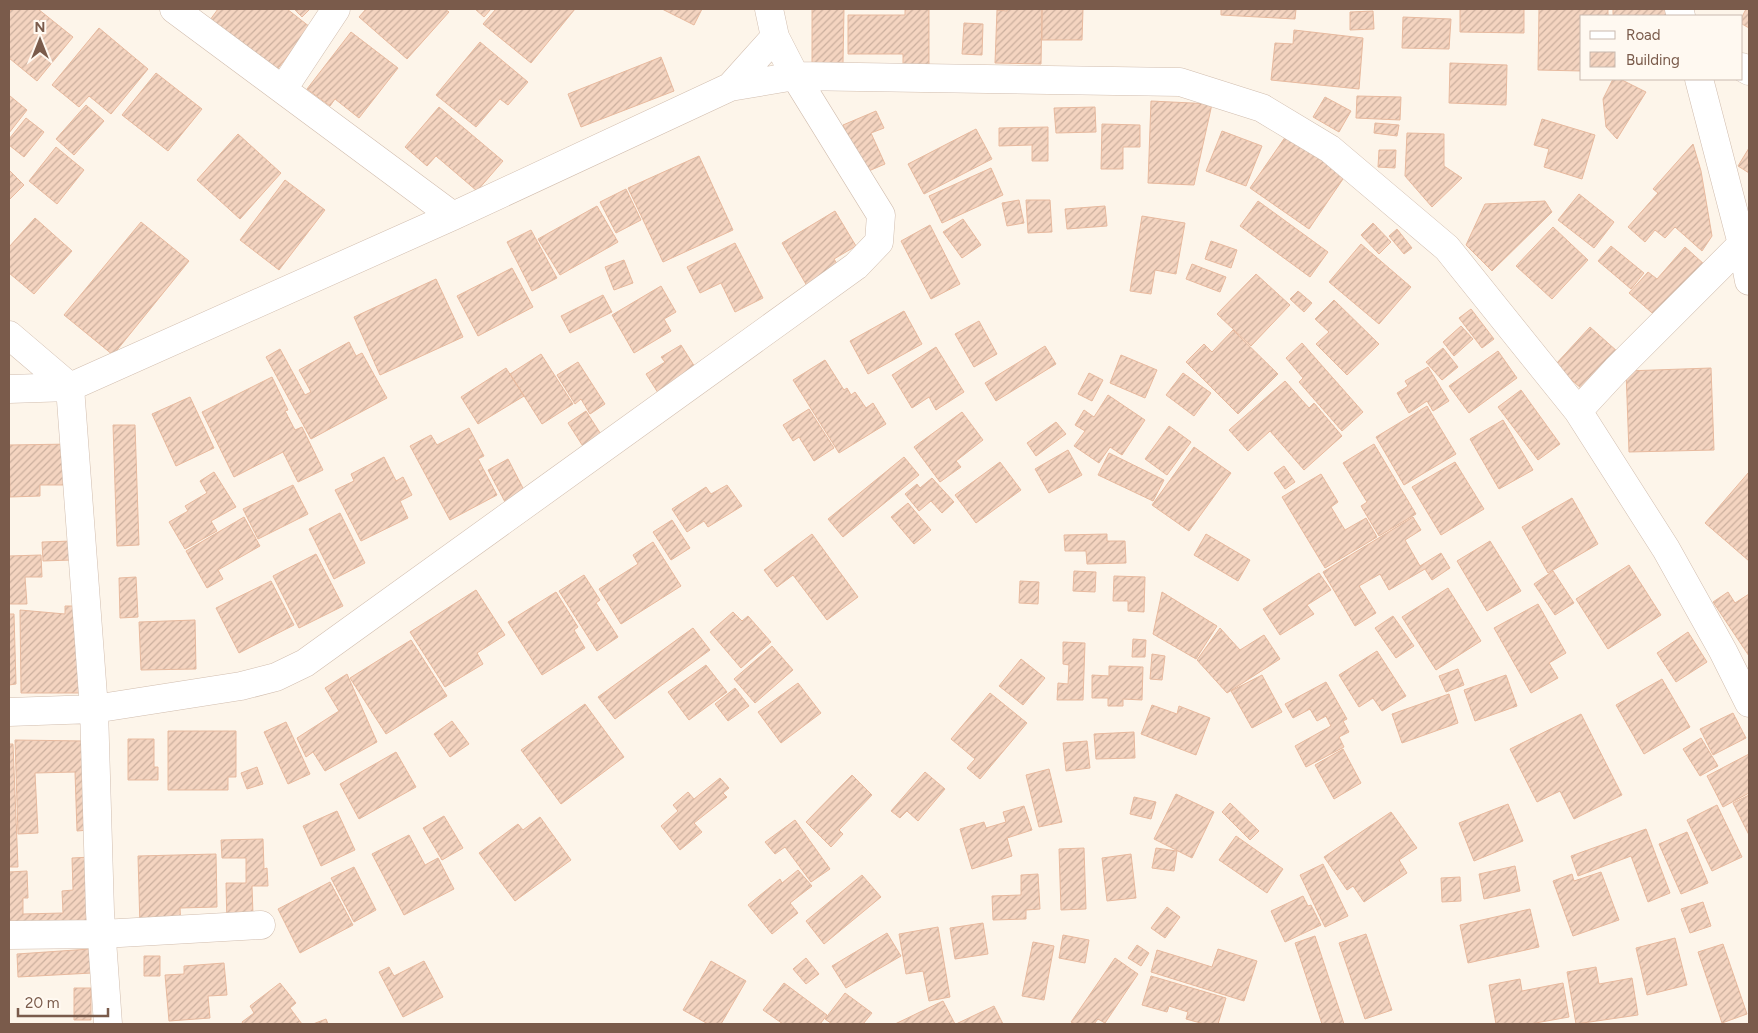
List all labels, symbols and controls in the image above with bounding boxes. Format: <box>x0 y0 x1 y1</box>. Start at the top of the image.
north arrow <box>15 15 65 65</box>
legend <box>1580 15 1743 80</box>
text: N <box>35 19 45 36</box>
text: Road <box>1626 26 1661 44</box>
text: Building <box>1626 51 1680 69</box>
scale bar <box>18 986 108 1018</box>
text: 20 m <box>25 994 59 1012</box>

